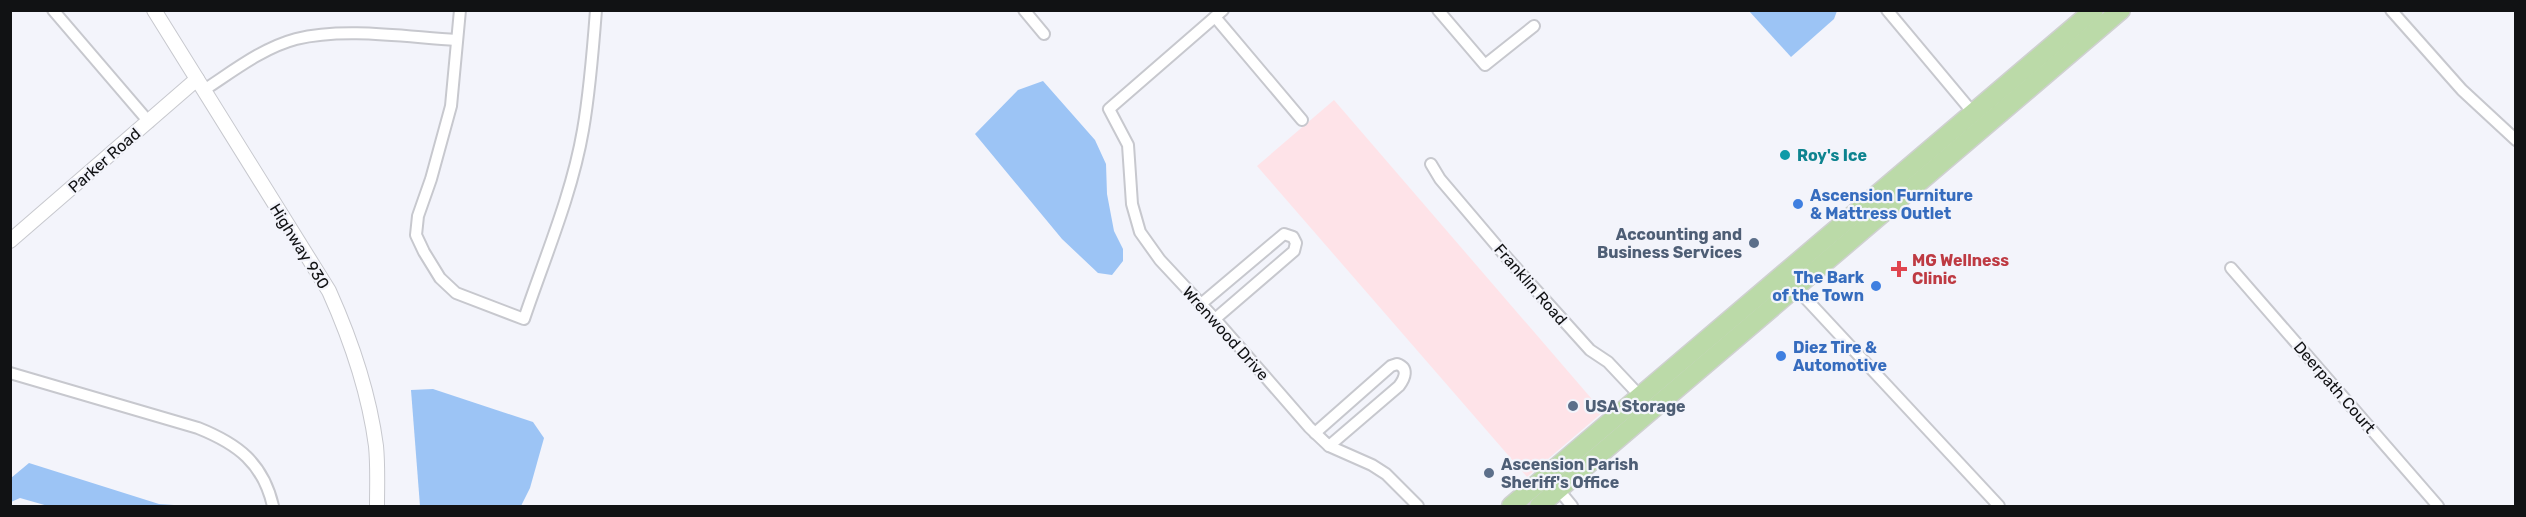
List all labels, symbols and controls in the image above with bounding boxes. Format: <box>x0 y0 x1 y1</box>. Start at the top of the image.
street label: Parker Road <box>64 124 144 197</box>
place label: Roy's Ice <box>1797 146 1867 165</box>
marker: Roy's Ice <box>1778 148 1792 162</box>
place label: Ascension Furniture & Mattress Outlet <box>1810 186 1973 223</box>
marker: Ascension Furniture & Mattress Outlet <box>1791 197 1805 211</box>
street label: Highway 930 <box>266 200 333 292</box>
place label: Accounting and Business Services <box>1597 225 1742 262</box>
marker: Accounting and Business Services <box>1747 236 1761 250</box>
street label: Franklin Road <box>1490 240 1571 329</box>
place label: MG Wellness Clinic <box>1912 251 2009 288</box>
marker: MG Wellness Clinic <box>1890 260 1908 278</box>
place label: The Bark of the Town <box>1772 268 1865 305</box>
marker: The Bark of the Town <box>1869 279 1883 293</box>
street label: Wrenwood Drive <box>1178 282 1273 384</box>
place label: Diez Tire & Automotive <box>1793 338 1887 375</box>
street label: Deerpath Court <box>2290 338 2380 437</box>
marker: Diez Tire & Automotive <box>1774 349 1788 363</box>
place label: USA Storage <box>1585 397 1686 416</box>
marker: USA Storage <box>1566 399 1580 413</box>
place label: Ascension Parish Sheriff's Office <box>1501 455 1639 492</box>
marker: Ascension Parish Sheriff's Office <box>1482 466 1496 480</box>

